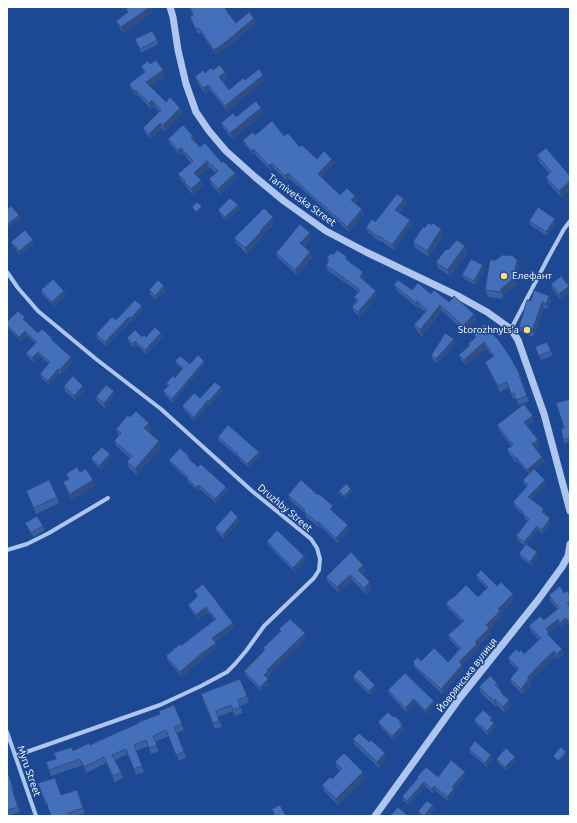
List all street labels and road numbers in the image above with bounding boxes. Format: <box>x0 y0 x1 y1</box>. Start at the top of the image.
street label: Tarnivetska Street <box>266 171 338 229</box>
street label: Druzhby Street <box>255 482 315 534</box>
street label: Йоврянська вулиця <box>434 635 500 715</box>
street label: Myru Street <box>15 744 43 798</box>

